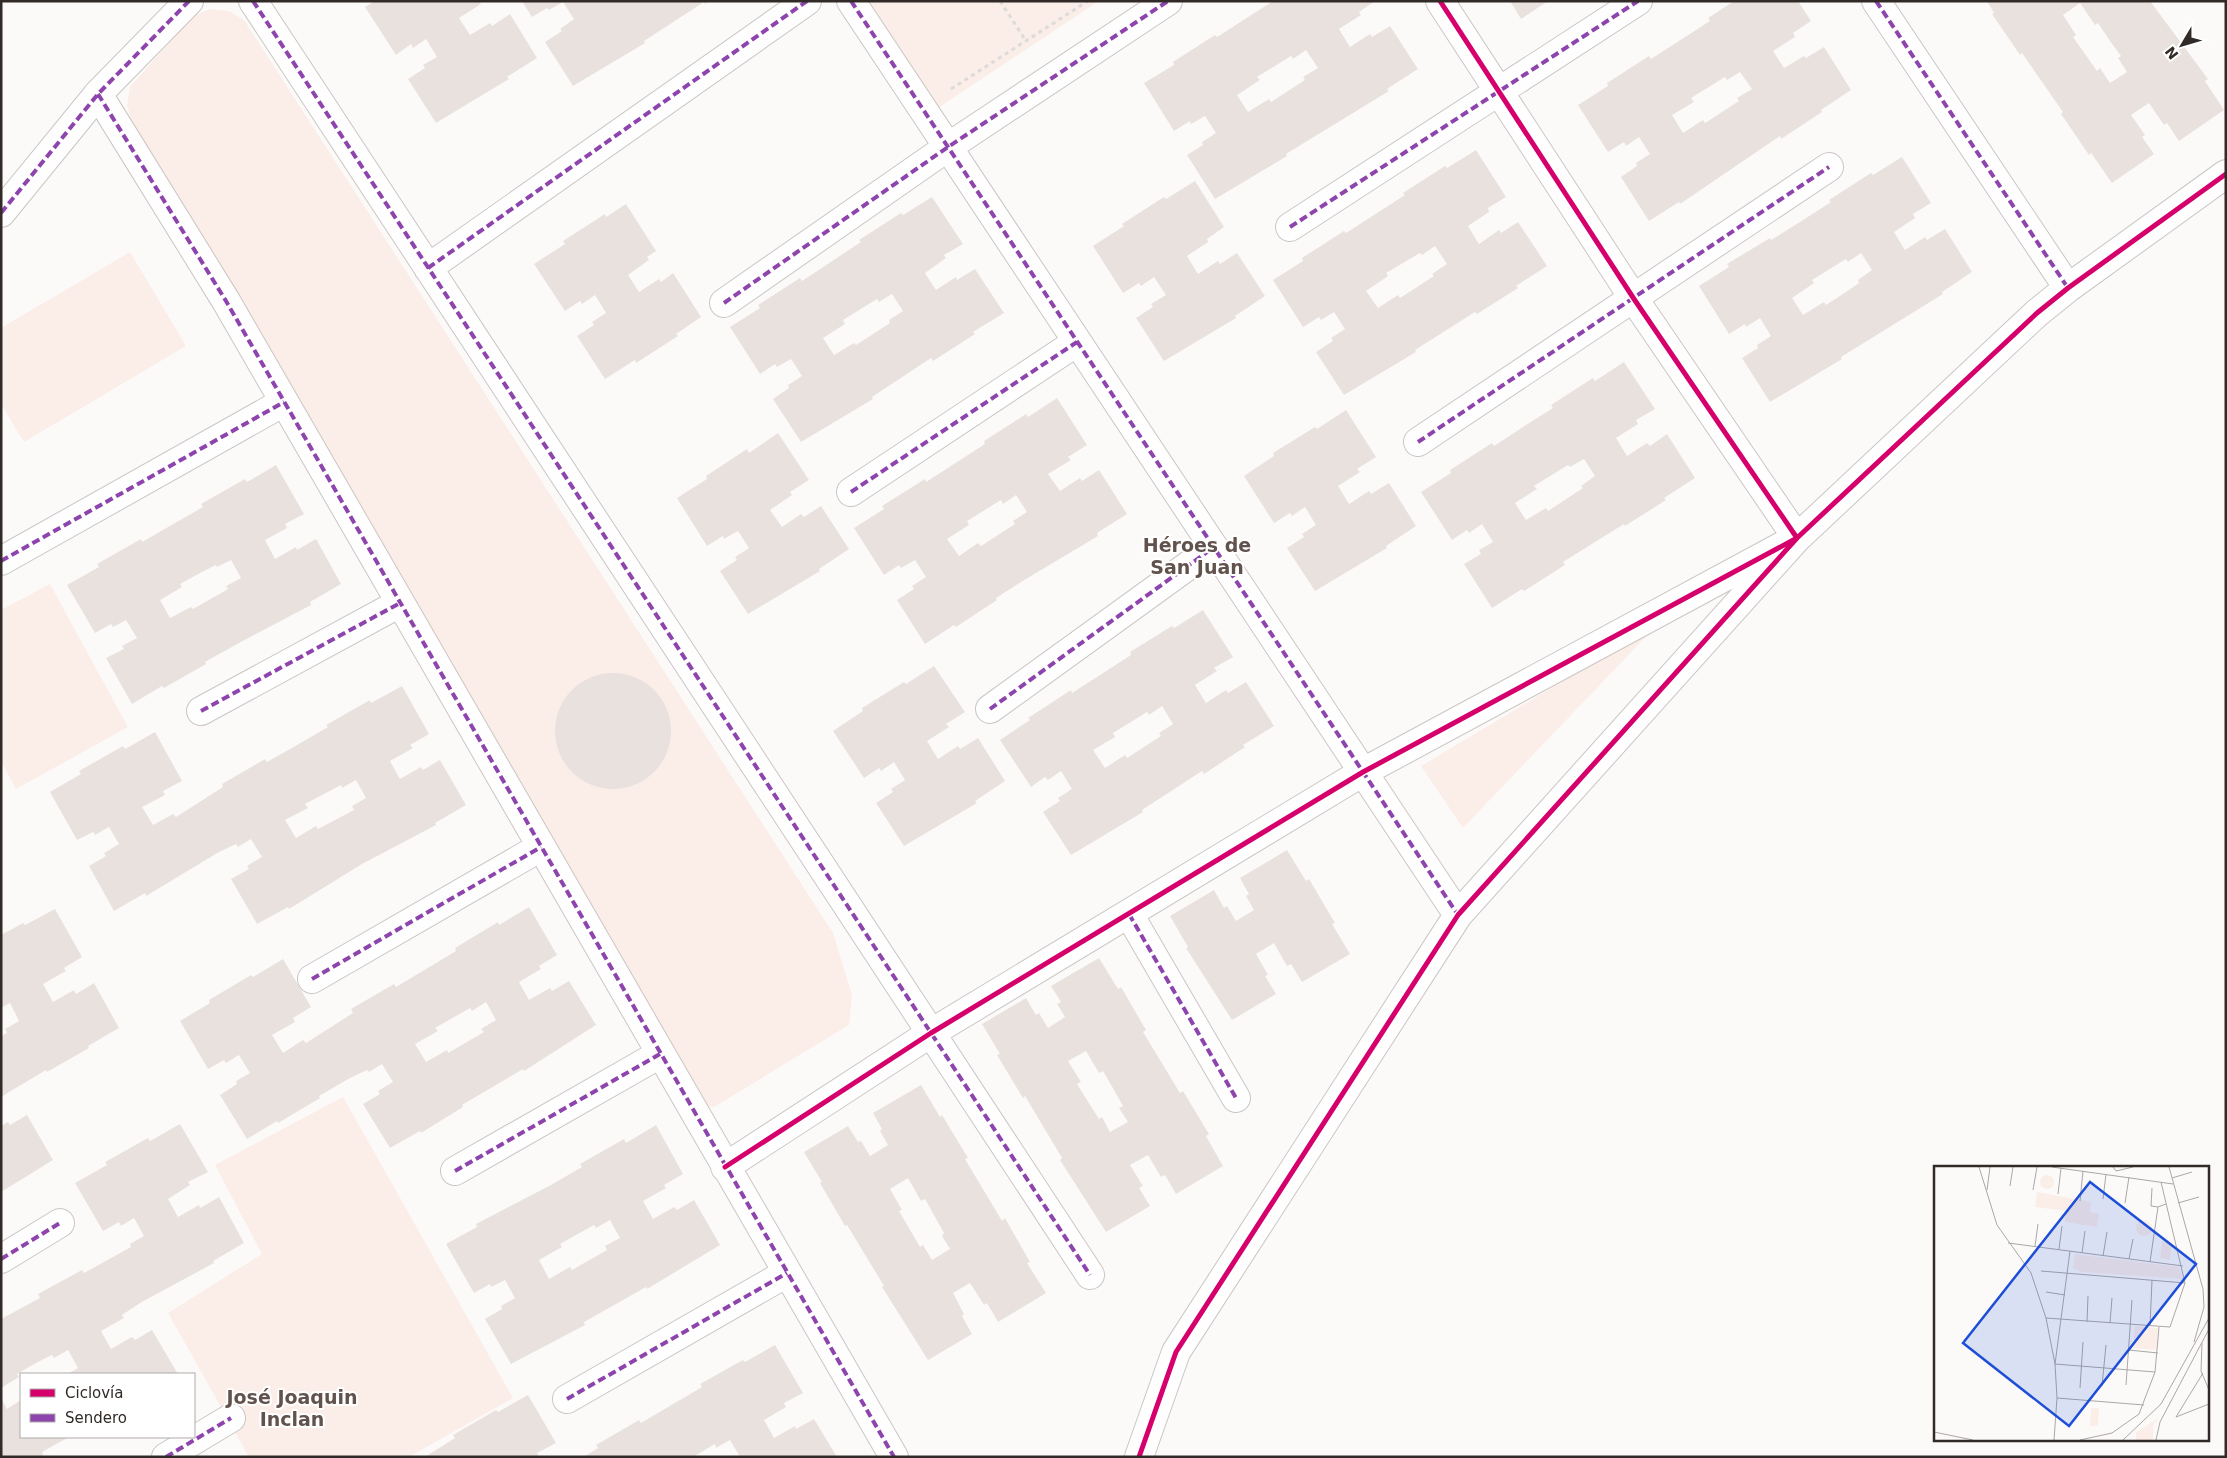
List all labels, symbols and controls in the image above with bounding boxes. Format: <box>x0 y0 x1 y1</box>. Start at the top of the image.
north arrow <box>2157 20 2207 70</box>
text: N <box>2162 43 2182 63</box>
district label: Héroes de San Juan <box>1143 534 1251 578</box>
inset map <box>1934 1166 2210 1440</box>
legend <box>20 1373 195 1438</box>
text: Ciclovía <box>65 1384 123 1402</box>
district label: José Joaquin Inclan <box>224 1386 358 1430</box>
text: Sendero <box>65 1409 127 1427</box>

